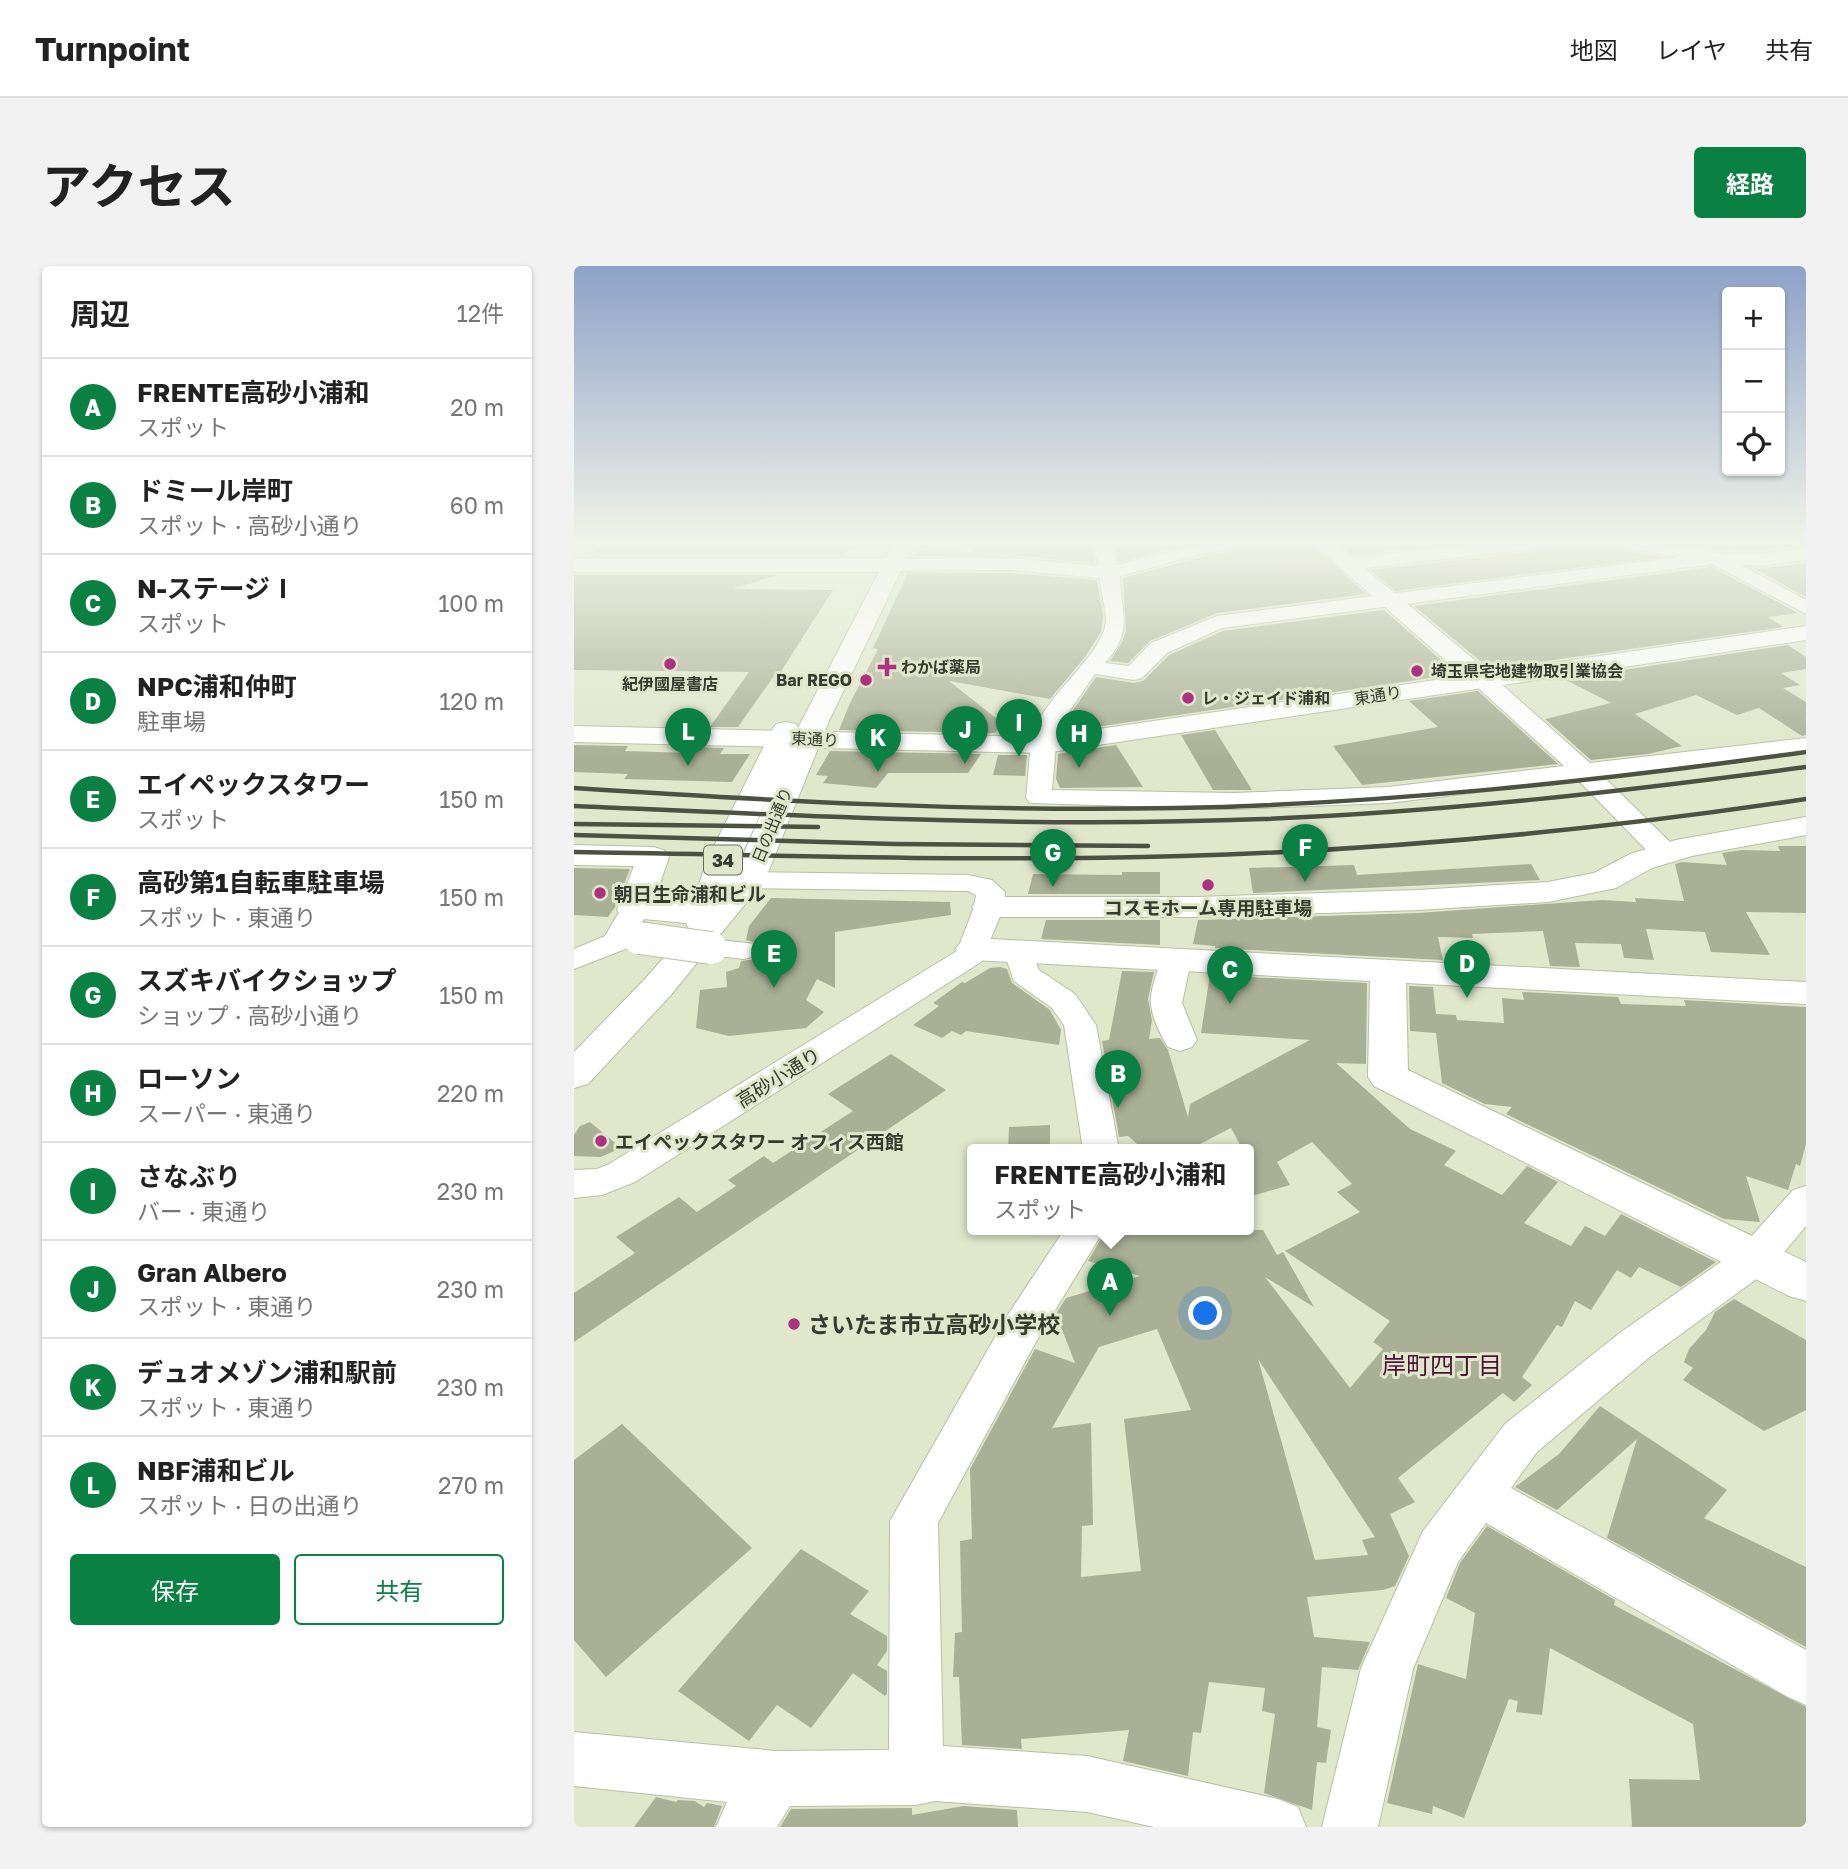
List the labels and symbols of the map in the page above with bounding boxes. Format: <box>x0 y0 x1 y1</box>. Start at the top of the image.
marker: 紀伊國屋書店 <box>662 656 678 672</box>
place label: わかば薬局 <box>901 657 981 677</box>
marker: わかば薬局 <box>879 659 895 675</box>
place label: 埼玉県宅地建物取引業協会 <box>1431 661 1623 681</box>
marker: 埼玉県宅地建物取引業協会 <box>1409 663 1425 679</box>
place label: Bar REGO <box>776 670 852 690</box>
marker: Bar REGO <box>858 672 874 688</box>
place label: 紀伊國屋書店 <box>622 674 718 694</box>
street label: 東通り <box>1353 681 1403 709</box>
place label: レ・ジェイド浦和 <box>1202 688 1330 708</box>
marker: レ・ジェイド浦和 <box>1180 690 1196 706</box>
pin: I <box>996 699 1042 757</box>
pin: J <box>942 706 988 764</box>
pin: L <box>665 708 711 766</box>
pin: H <box>1056 710 1102 768</box>
pin: K <box>855 714 901 772</box>
street label: 東通り <box>791 728 839 750</box>
street label: 日の出通り <box>748 784 796 866</box>
pin: F <box>1282 824 1328 882</box>
pin: G <box>1030 829 1076 887</box>
road number: 34 <box>704 846 742 874</box>
marker: コスモホーム専用駐車場 <box>1200 877 1216 893</box>
place label: 朝日生命浦和ビル <box>614 882 766 905</box>
marker: 朝日生命浦和ビル <box>592 885 608 901</box>
place label: コスモホーム専用駐車場 <box>1104 896 1312 919</box>
pin: E <box>751 930 797 988</box>
pin: D <box>1444 940 1490 998</box>
pin: C <box>1207 946 1253 1004</box>
street label: 高砂小通り <box>732 1042 824 1112</box>
pin: B <box>1095 1050 1141 1108</box>
place label: エイペックスタワー オフィス西館 <box>615 1130 904 1153</box>
marker: エイペックスタワー オフィス西館 <box>593 1133 609 1149</box>
pin: A <box>1087 1258 1133 1316</box>
your location <box>1188 1296 1222 1330</box>
place label: さいたま市立高砂小学校 <box>808 1310 1060 1338</box>
marker: さいたま市立高砂小学校 <box>786 1316 802 1332</box>
district label: 岸町四丁目 <box>1382 1350 1502 1379</box>

